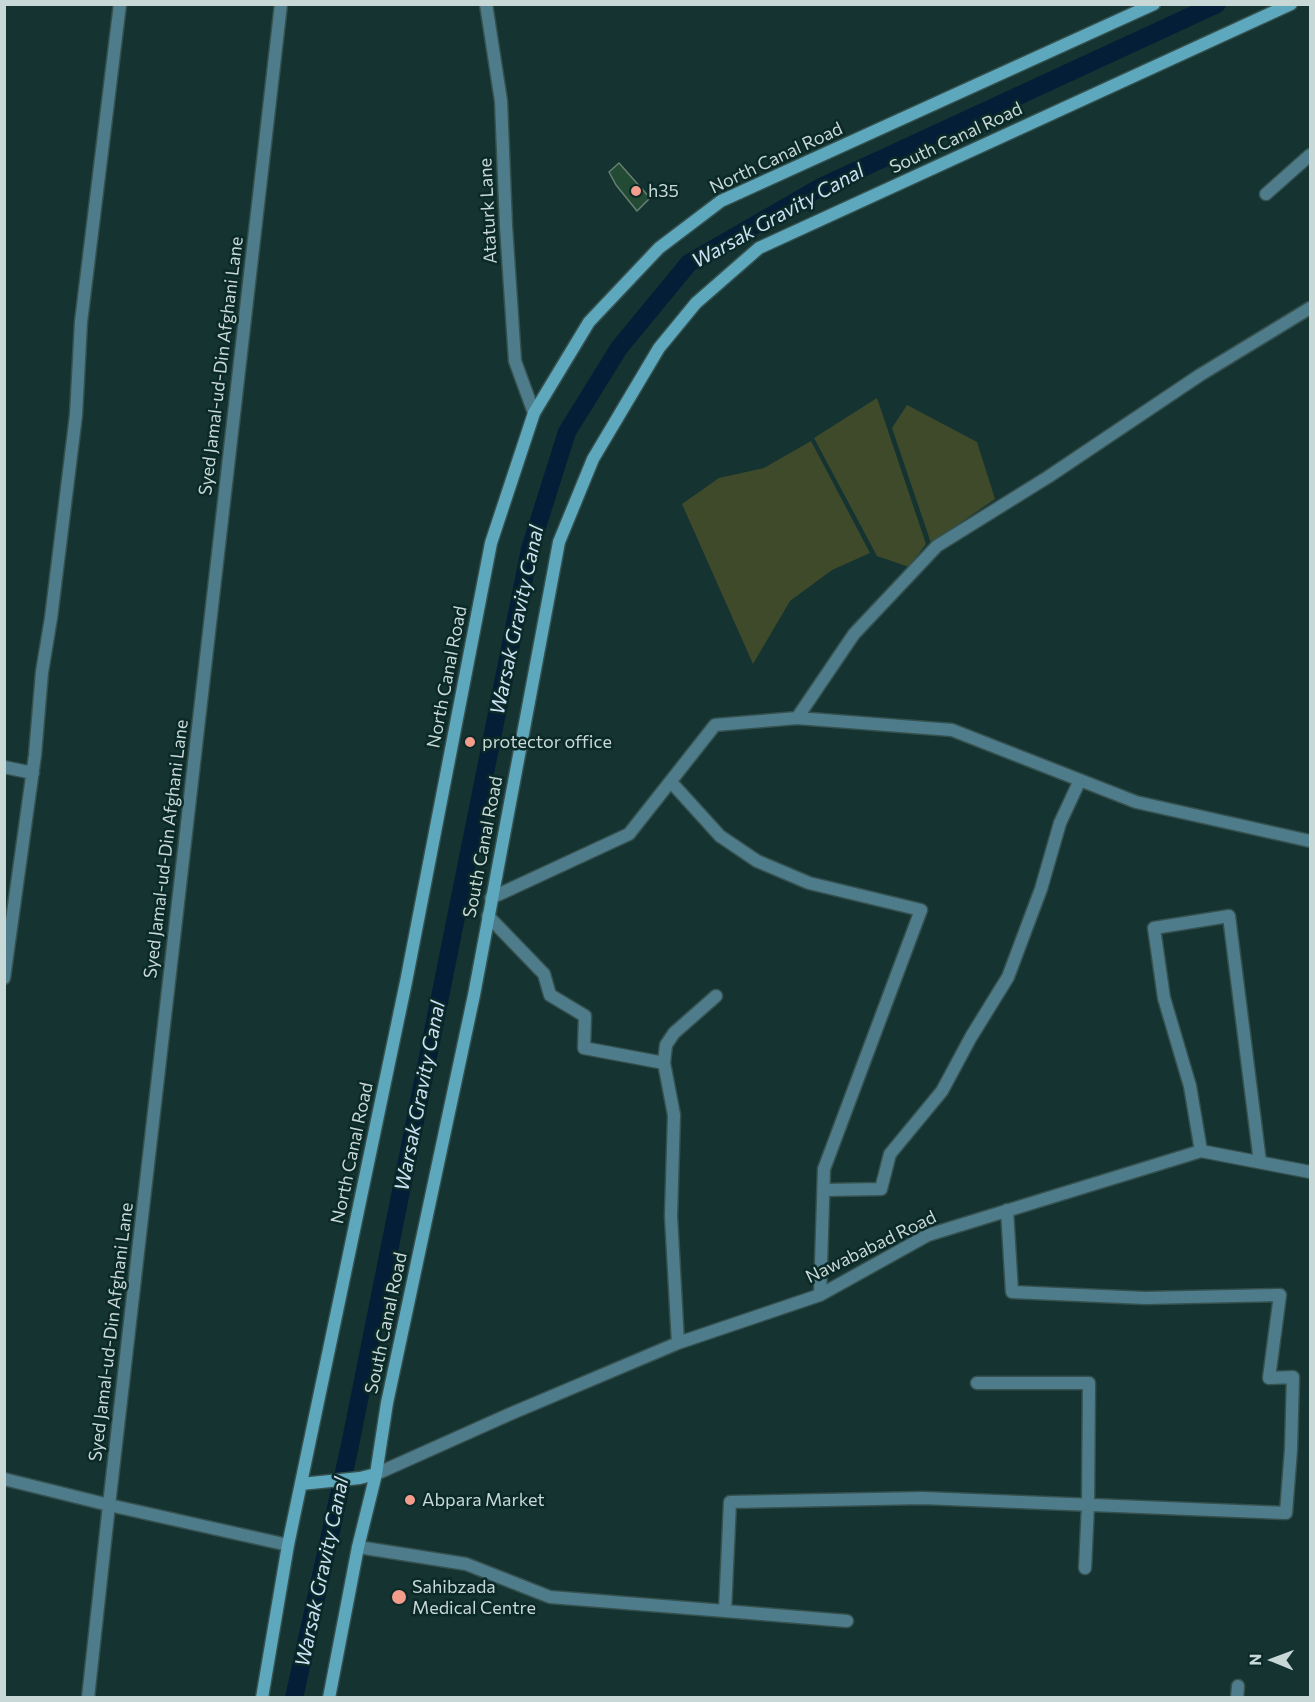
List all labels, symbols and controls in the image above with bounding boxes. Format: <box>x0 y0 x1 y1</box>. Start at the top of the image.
street label: South Canal Road <box>886 98 1026 178</box>
street label: North Canal Road <box>706 118 846 198</box>
street label: Ataturk Lane <box>474 158 502 264</box>
water label: Warsak Gravity Canal <box>688 159 868 273</box>
place label: h35 <box>648 180 679 202</box>
marker: h35 <box>629 184 643 198</box>
street label: Syed Jamal-ud-Din Afghani Lane <box>194 235 248 497</box>
water label: Warsak Gravity Canal <box>485 523 549 717</box>
street label: North Canal Road <box>423 604 471 750</box>
street label: Syed Jamal-ud-Din Afghani Lane <box>139 718 193 980</box>
place label: protector office <box>482 731 612 753</box>
marker: protector office <box>463 735 477 749</box>
street label: South Canal Road <box>459 774 507 920</box>
water label: Warsak Gravity Canal <box>390 999 450 1193</box>
street label: North Canal Road <box>326 1080 378 1226</box>
street label: Syed Jamal-ud-Din Afghani Lane <box>84 1201 138 1463</box>
street label: Nawababad Road <box>802 1206 940 1288</box>
street label: South Canal Road <box>360 1250 412 1396</box>
water label: Warsak Gravity Canal <box>290 1475 354 1669</box>
place label: Abpara Market <box>422 1489 545 1511</box>
marker: Abpara Market <box>403 1493 417 1507</box>
place label: Sahibzada Medical Centre <box>412 1576 536 1618</box>
marker: Sahibzada Medical Centre <box>390 1588 408 1606</box>
north arrow <box>1243 1630 1303 1690</box>
text: N <box>1245 1654 1264 1666</box>

